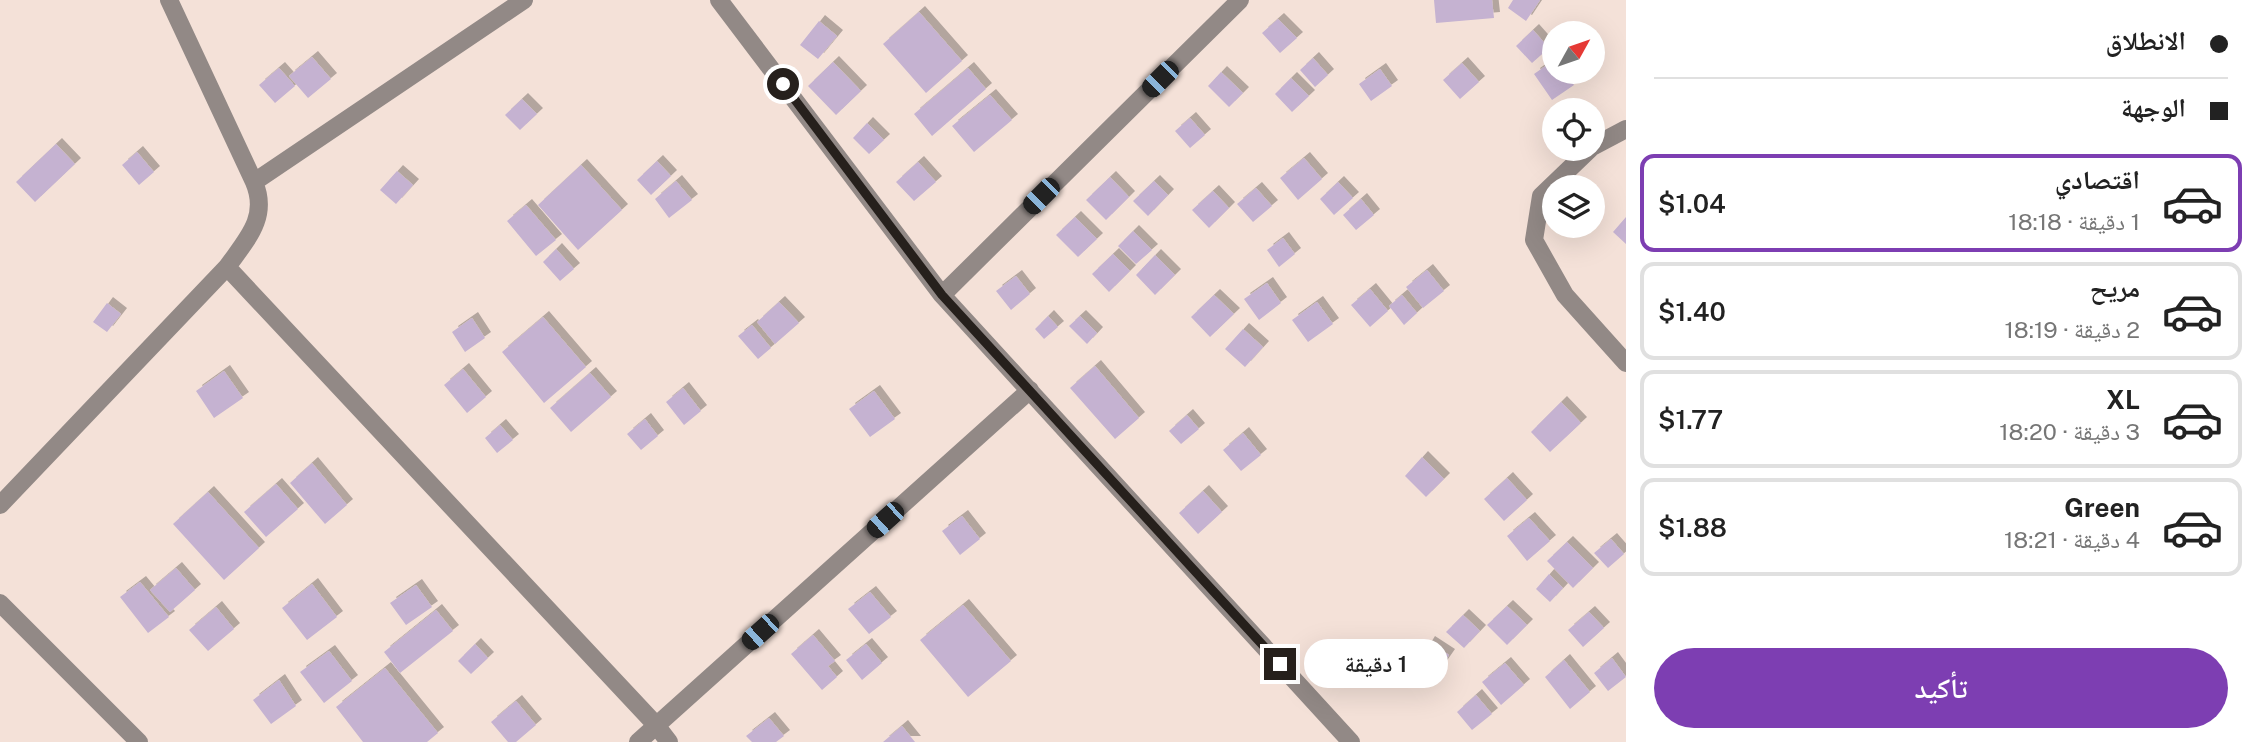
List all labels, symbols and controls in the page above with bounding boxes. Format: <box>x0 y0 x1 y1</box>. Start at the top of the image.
north arrow <box>1542 21 1605 84</box>
map controls <box>1542 21 1605 238</box>
text: الانطلاق <box>2106 25 2186 56</box>
car <box>1138 57 1183 101</box>
route start <box>767 68 799 100</box>
text: الوجهة <box>2121 92 2186 123</box>
button: locate <box>1542 98 1605 161</box>
text: اقتصادي <box>2055 164 2140 195</box>
icon: car <box>2161 172 2224 235</box>
car <box>1019 174 1064 218</box>
button: layers <box>1542 175 1605 238</box>
text: $1.04 <box>1658 188 1726 219</box>
text: 1 دقيقة · 18:18 <box>2008 208 2140 235</box>
text: مريح <box>2090 272 2140 303</box>
icon: car <box>2161 280 2224 343</box>
text: $1.40 <box>1658 296 1726 327</box>
text: 2 دقيقة · 18:19 <box>2004 316 2140 343</box>
text: XL <box>2106 384 2140 415</box>
icon: car <box>2161 388 2224 451</box>
text: $1.77 <box>1658 404 1723 435</box>
text: 3 دقيقة · 18:20 <box>1999 418 2140 445</box>
text: Green <box>2064 492 2140 523</box>
icon: car <box>2161 496 2224 559</box>
car <box>863 498 908 542</box>
text: $1.88 <box>1658 512 1727 543</box>
text: 4 دقيقة · 18:21 <box>2004 526 2140 553</box>
car <box>738 610 783 654</box>
callout: 1 دقيقة <box>1304 640 1448 688</box>
route end <box>1264 648 1296 680</box>
button: تأكيد <box>1654 648 2228 728</box>
text: 1 دقيقة <box>1345 650 1407 677</box>

